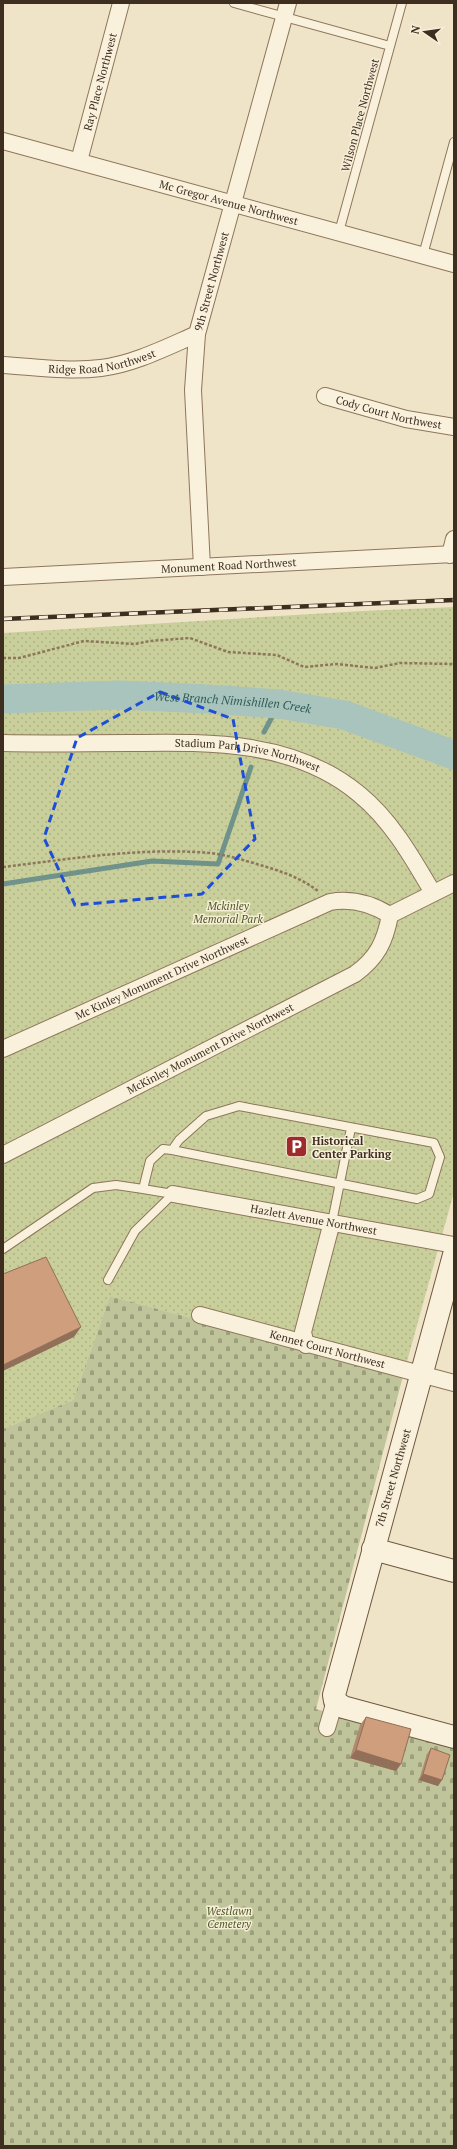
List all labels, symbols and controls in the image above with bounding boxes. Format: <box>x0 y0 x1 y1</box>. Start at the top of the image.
north arrow <box>405 12 445 52</box>
text: N <box>407 23 423 35</box>
street label: Ray Place Northwest <box>80 31 120 132</box>
street label: Wilson Place Northwest <box>338 57 382 173</box>
street label: Mc Gregor Avenue Northwest <box>158 177 300 228</box>
street label: 9th Street Northwest <box>191 230 232 333</box>
street label: Ridge Road Northwest <box>48 346 158 377</box>
street label: Cody Court Northwest <box>334 392 443 432</box>
street label: Monument Road Northwest <box>161 555 297 576</box>
water label: West Branch Nimishillen Creek <box>154 689 313 716</box>
street label: Stadium Park Drive Northwest <box>175 736 323 775</box>
park label: Mckinley Memorial Park <box>192 899 263 926</box>
street label: Mc Kinley Monument Drive Northwest <box>73 933 250 1023</box>
street label: McKinley Monument Drive Northwest <box>124 1000 296 1097</box>
parking icon: Historical Center Parking <box>283 1134 309 1160</box>
place label: Historical Center Parking <box>312 1134 392 1161</box>
street label: Hazlett Avenue Northwest <box>249 1201 378 1238</box>
street label: Kennet Court Northwest <box>268 1327 387 1371</box>
street label: 7th Street Northwest <box>372 1427 414 1529</box>
park label: Westlawn Cemetery <box>206 1904 252 1931</box>

